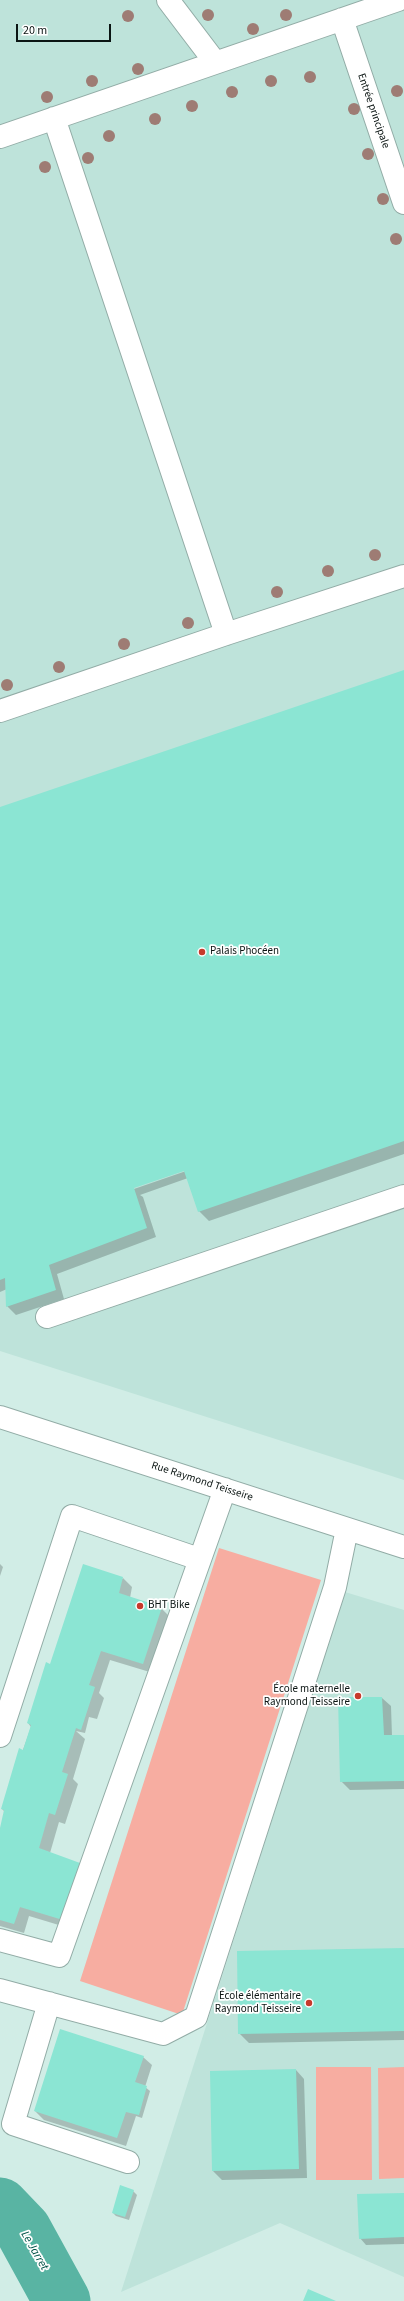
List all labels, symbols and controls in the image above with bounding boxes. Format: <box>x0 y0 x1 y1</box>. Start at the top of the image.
scale bar <box>18 16 113 42</box>
text: 20 m <box>23 22 47 39</box>
street label: Entrée principale <box>354 72 392 150</box>
place label: Palais Phocéen <box>210 945 279 959</box>
marker: Palais Phocéen <box>197 947 207 957</box>
street label: Rue Raymond Teisseire <box>150 1459 254 1505</box>
place label: BHT Bike <box>148 1599 190 1613</box>
marker: BHT Bike <box>135 1601 145 1611</box>
place label: École maternelle Raymond Teisseire <box>264 1683 350 1709</box>
marker: École maternelle Raymond Teisseire <box>353 1691 363 1701</box>
place label: École élémentaire Raymond Teisseire <box>215 1990 301 2016</box>
marker: École élémentaire Raymond Teisseire <box>304 1998 314 2008</box>
water label: Le Jarret <box>17 2229 51 2273</box>

